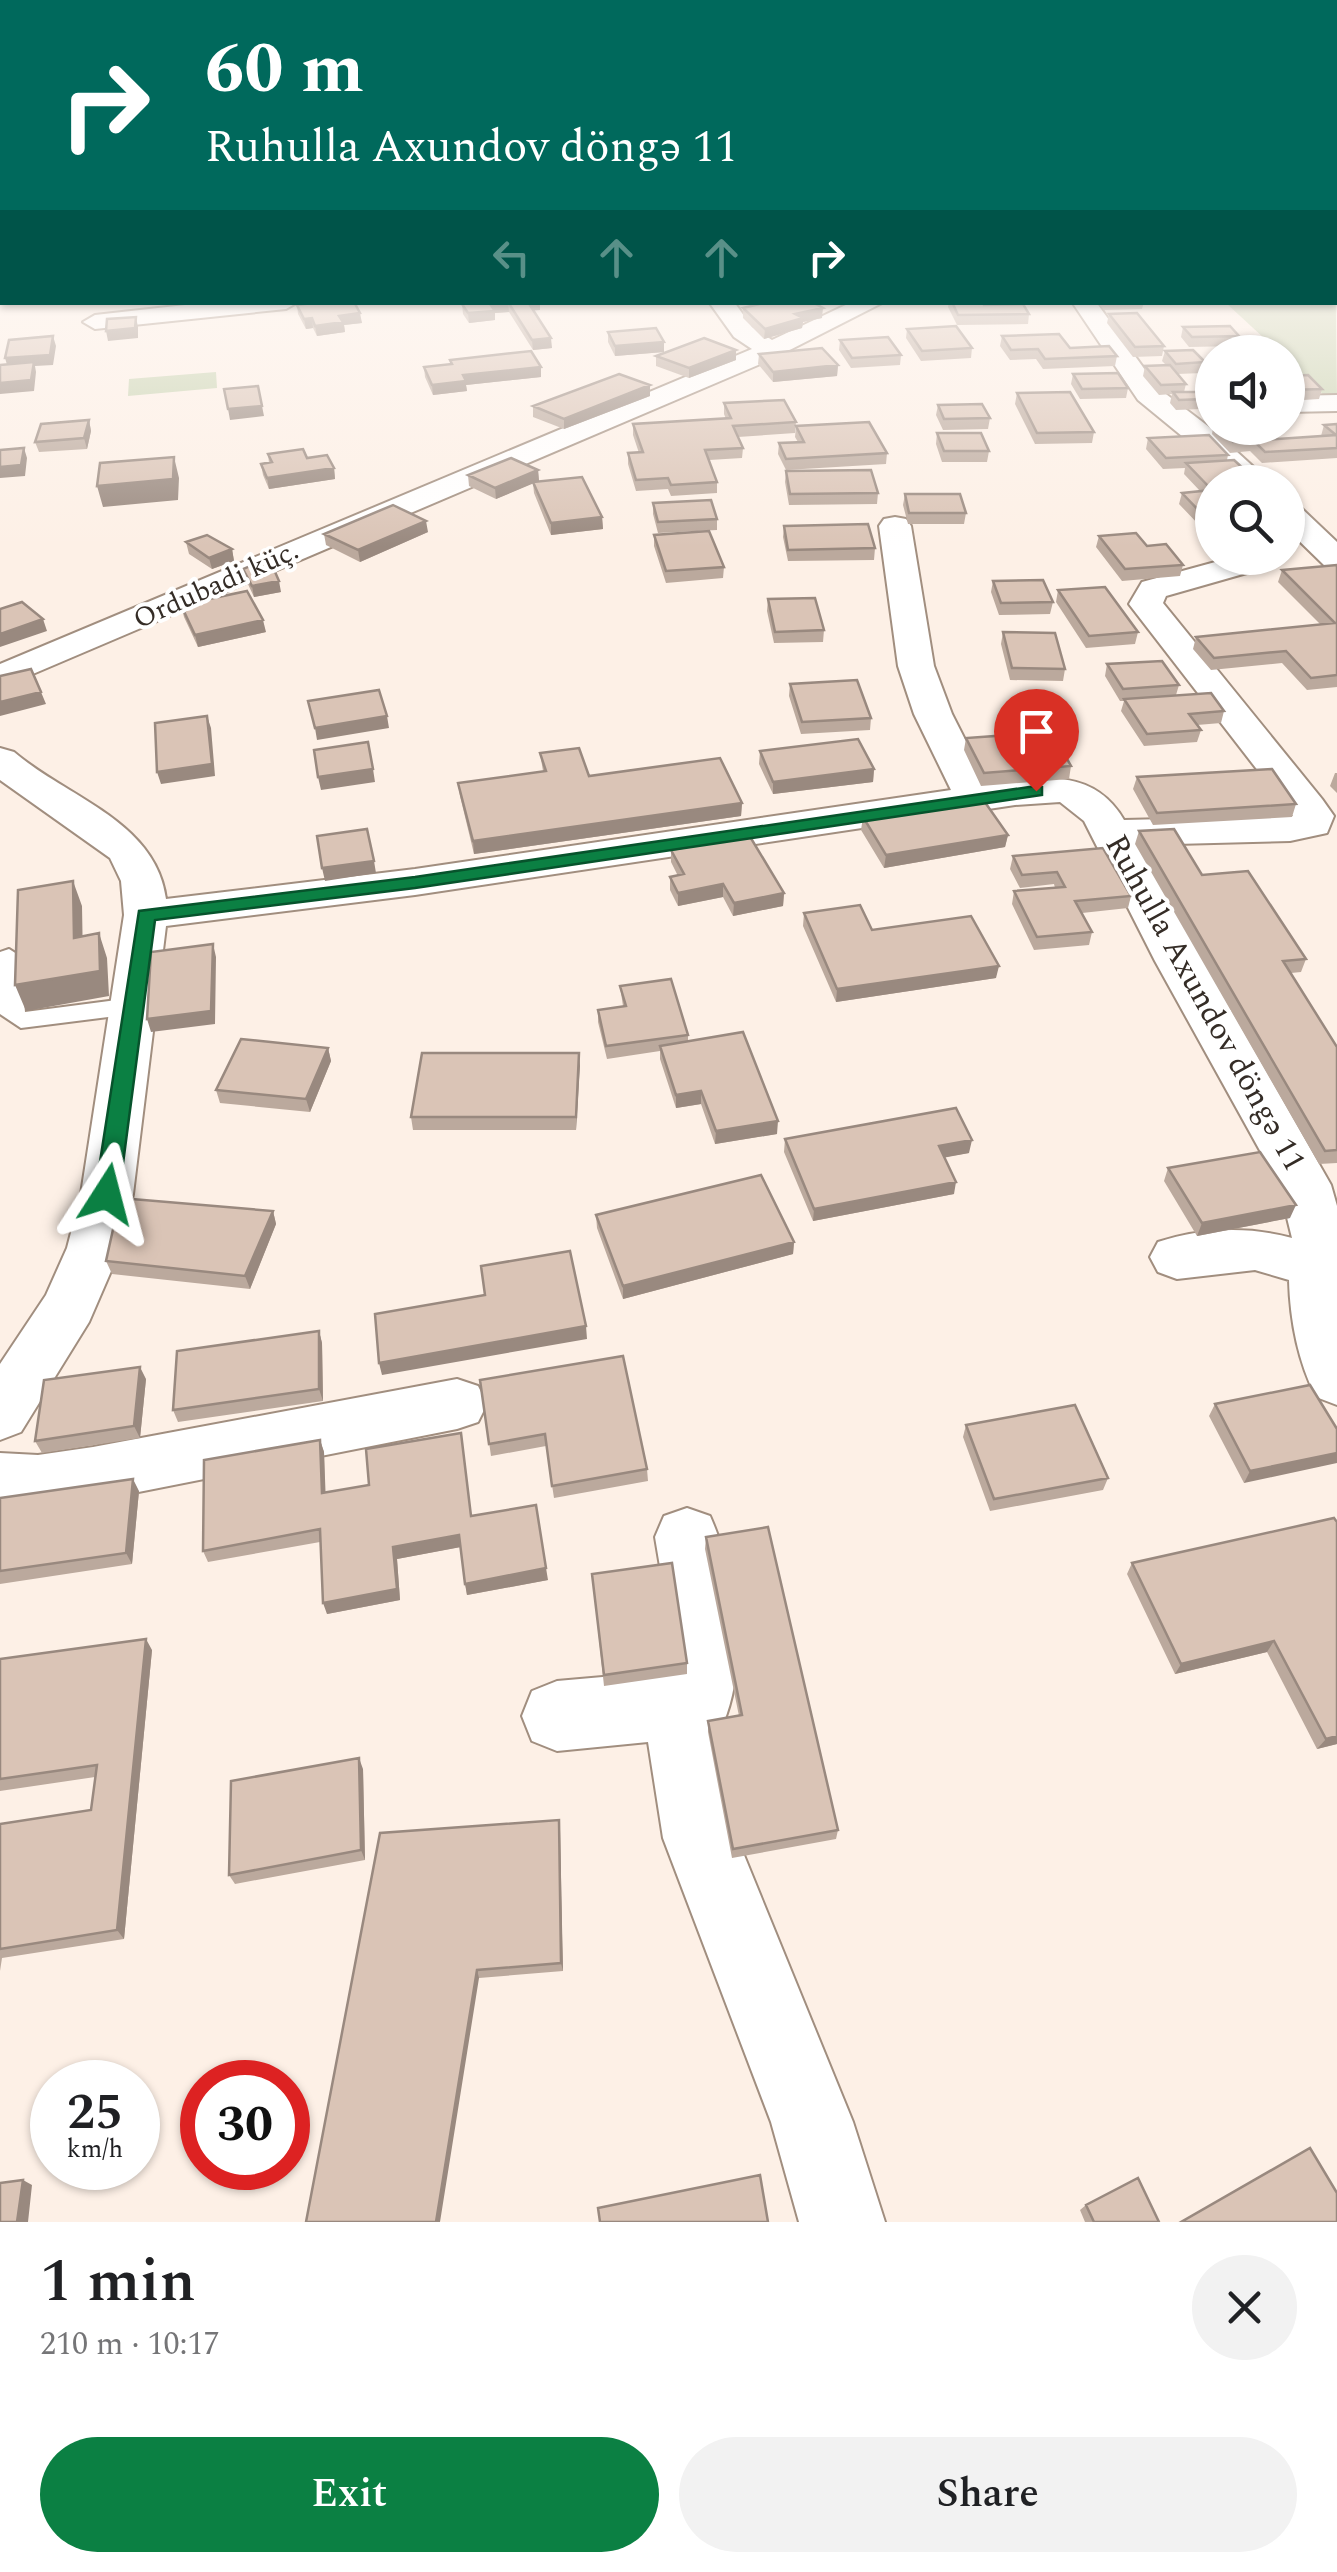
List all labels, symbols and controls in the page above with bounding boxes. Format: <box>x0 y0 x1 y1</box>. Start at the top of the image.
text: 60 m <box>205 17 364 123</box>
icon: right <box>40 40 170 170</box>
text: Ruhulla Axundov döngə 11 <box>205 113 738 182</box>
icon: left <box>484 230 539 285</box>
icon: ahead <box>589 230 644 285</box>
icon: ahead <box>694 230 749 285</box>
icon: right <box>799 230 854 285</box>
map controls <box>1195 335 1305 575</box>
button: sound <box>1195 335 1305 445</box>
button: search <box>1195 465 1305 575</box>
street label: Ordubadi küç. <box>126 529 306 641</box>
pin <box>994 689 1079 792</box>
icon: arrive <box>1009 704 1064 759</box>
street label: Ruhulla Axundov döngə 11 <box>1092 825 1318 1181</box>
position arrow <box>55 1142 159 1246</box>
speed limit sign: 30 <box>180 2060 310 2190</box>
text: 25 <box>67 2075 123 2151</box>
text: km/h <box>67 2131 123 2169</box>
text: 1 min <box>40 2236 196 2328</box>
button: close <box>1192 2255 1297 2360</box>
text: 210 m · 10:17 <box>40 2320 220 2369</box>
button: Exit <box>40 2437 659 2552</box>
button: Share <box>679 2437 1297 2552</box>

